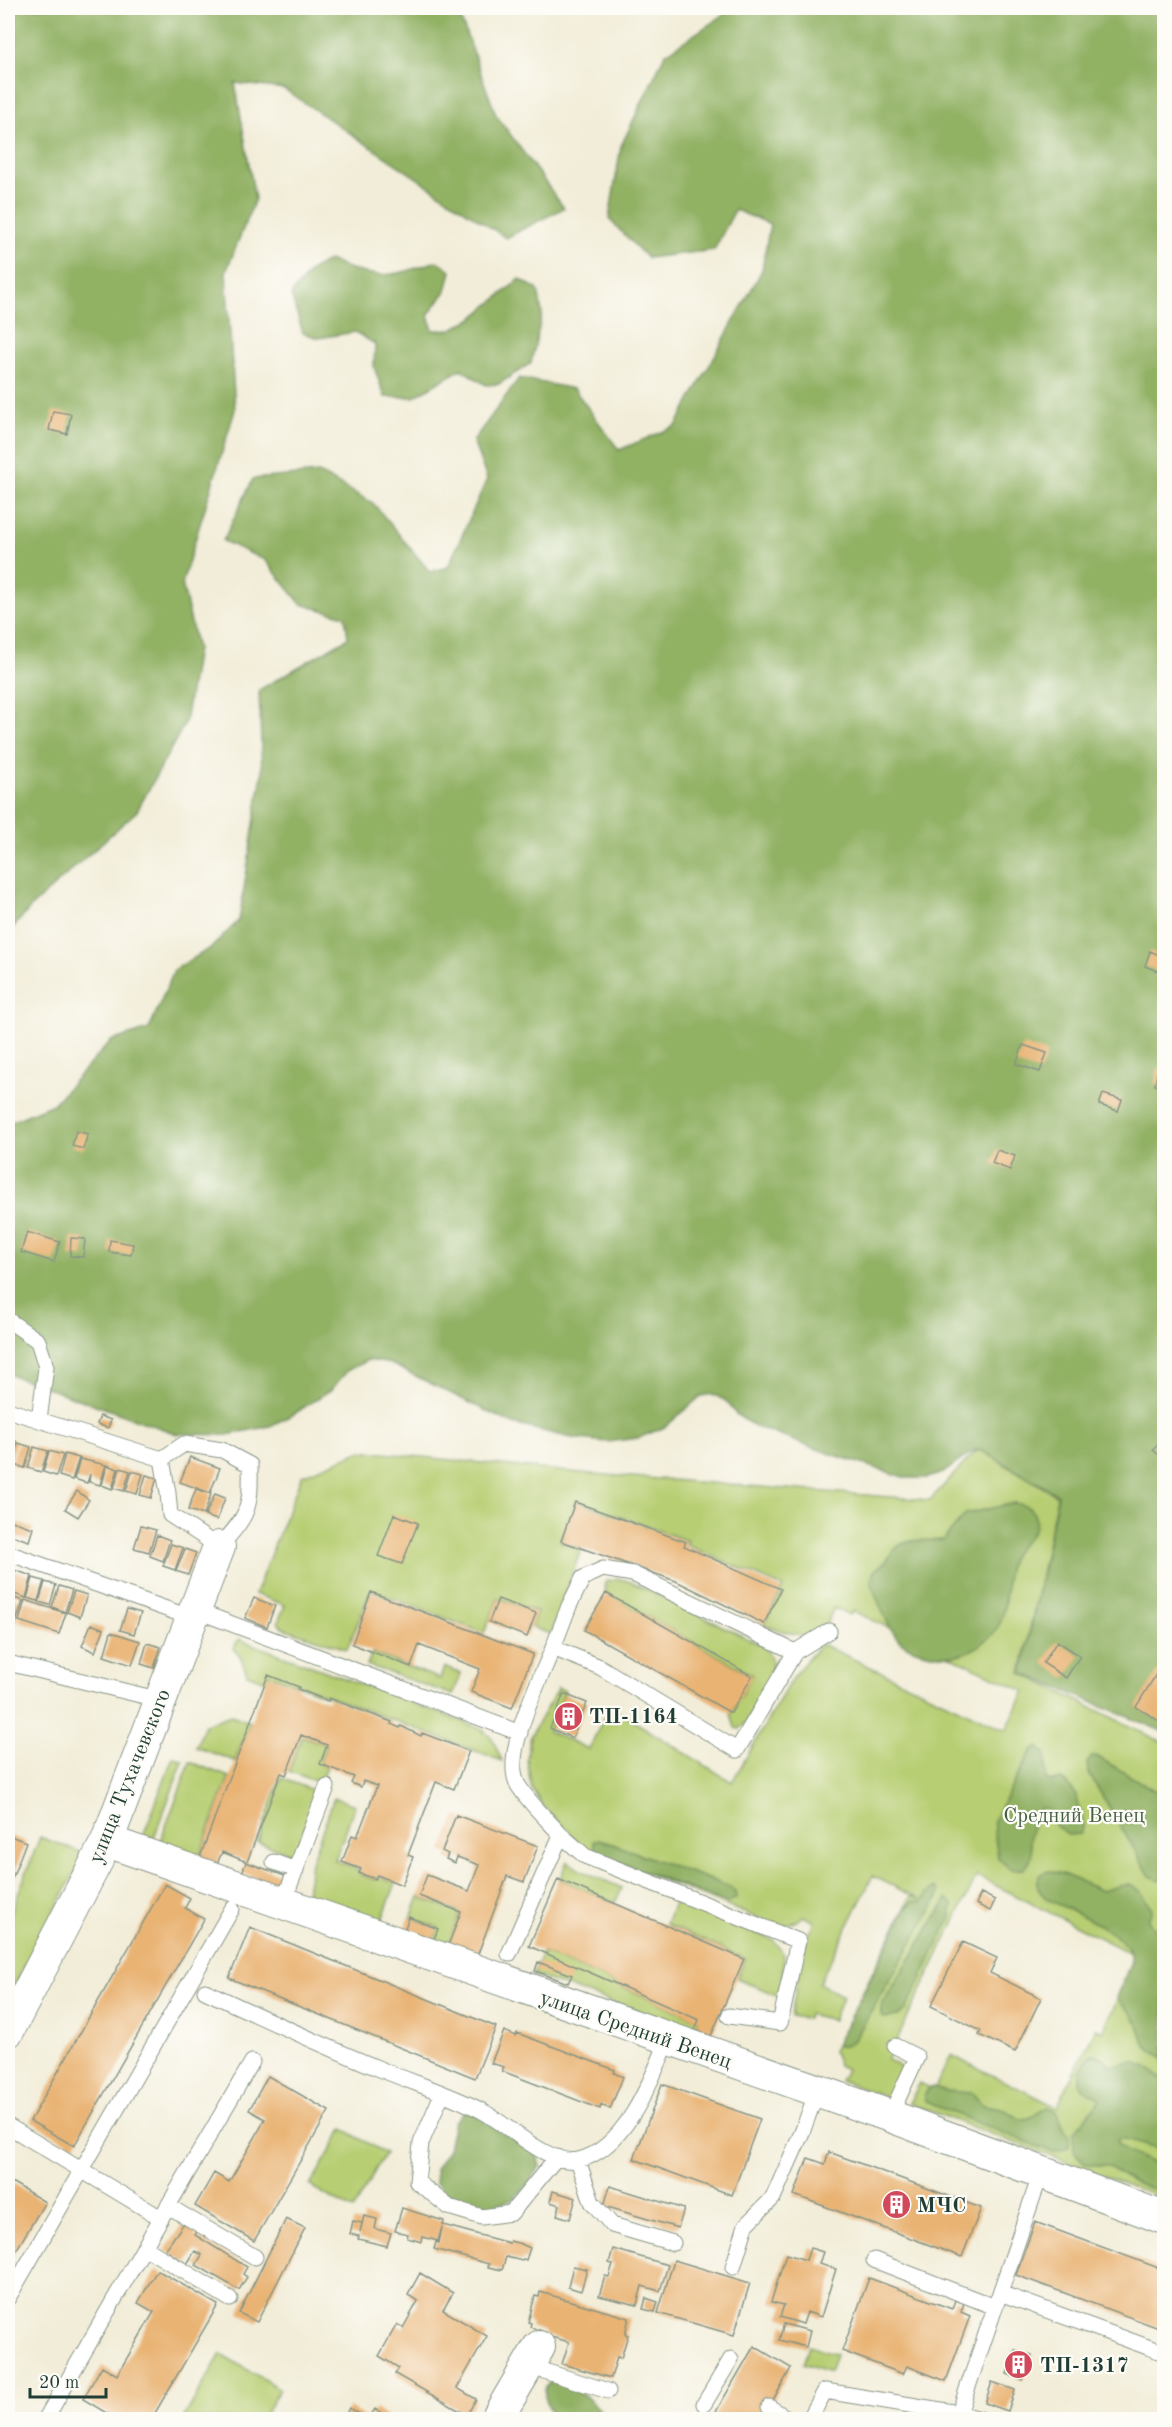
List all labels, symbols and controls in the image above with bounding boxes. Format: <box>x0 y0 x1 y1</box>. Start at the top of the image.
street label: улица Тухачевского <box>86 1686 175 1867</box>
building icon: ТП-1164 <box>552 1700 584 1732</box>
place label: ТП-1164 <box>589 1707 678 1728</box>
park label: Средний Венец <box>1003 1806 1145 1827</box>
street label: улица Средний Венец <box>537 1988 735 2073</box>
building icon: МЧС <box>880 2189 912 2221</box>
place label: МЧС <box>917 2196 966 2217</box>
building icon: ТП-1317 <box>1003 2349 1035 2381</box>
place label: ТП-1317 <box>1040 2356 1129 2377</box>
scale bar <box>30 2361 106 2399</box>
text: 20 m <box>39 2374 79 2392</box>

